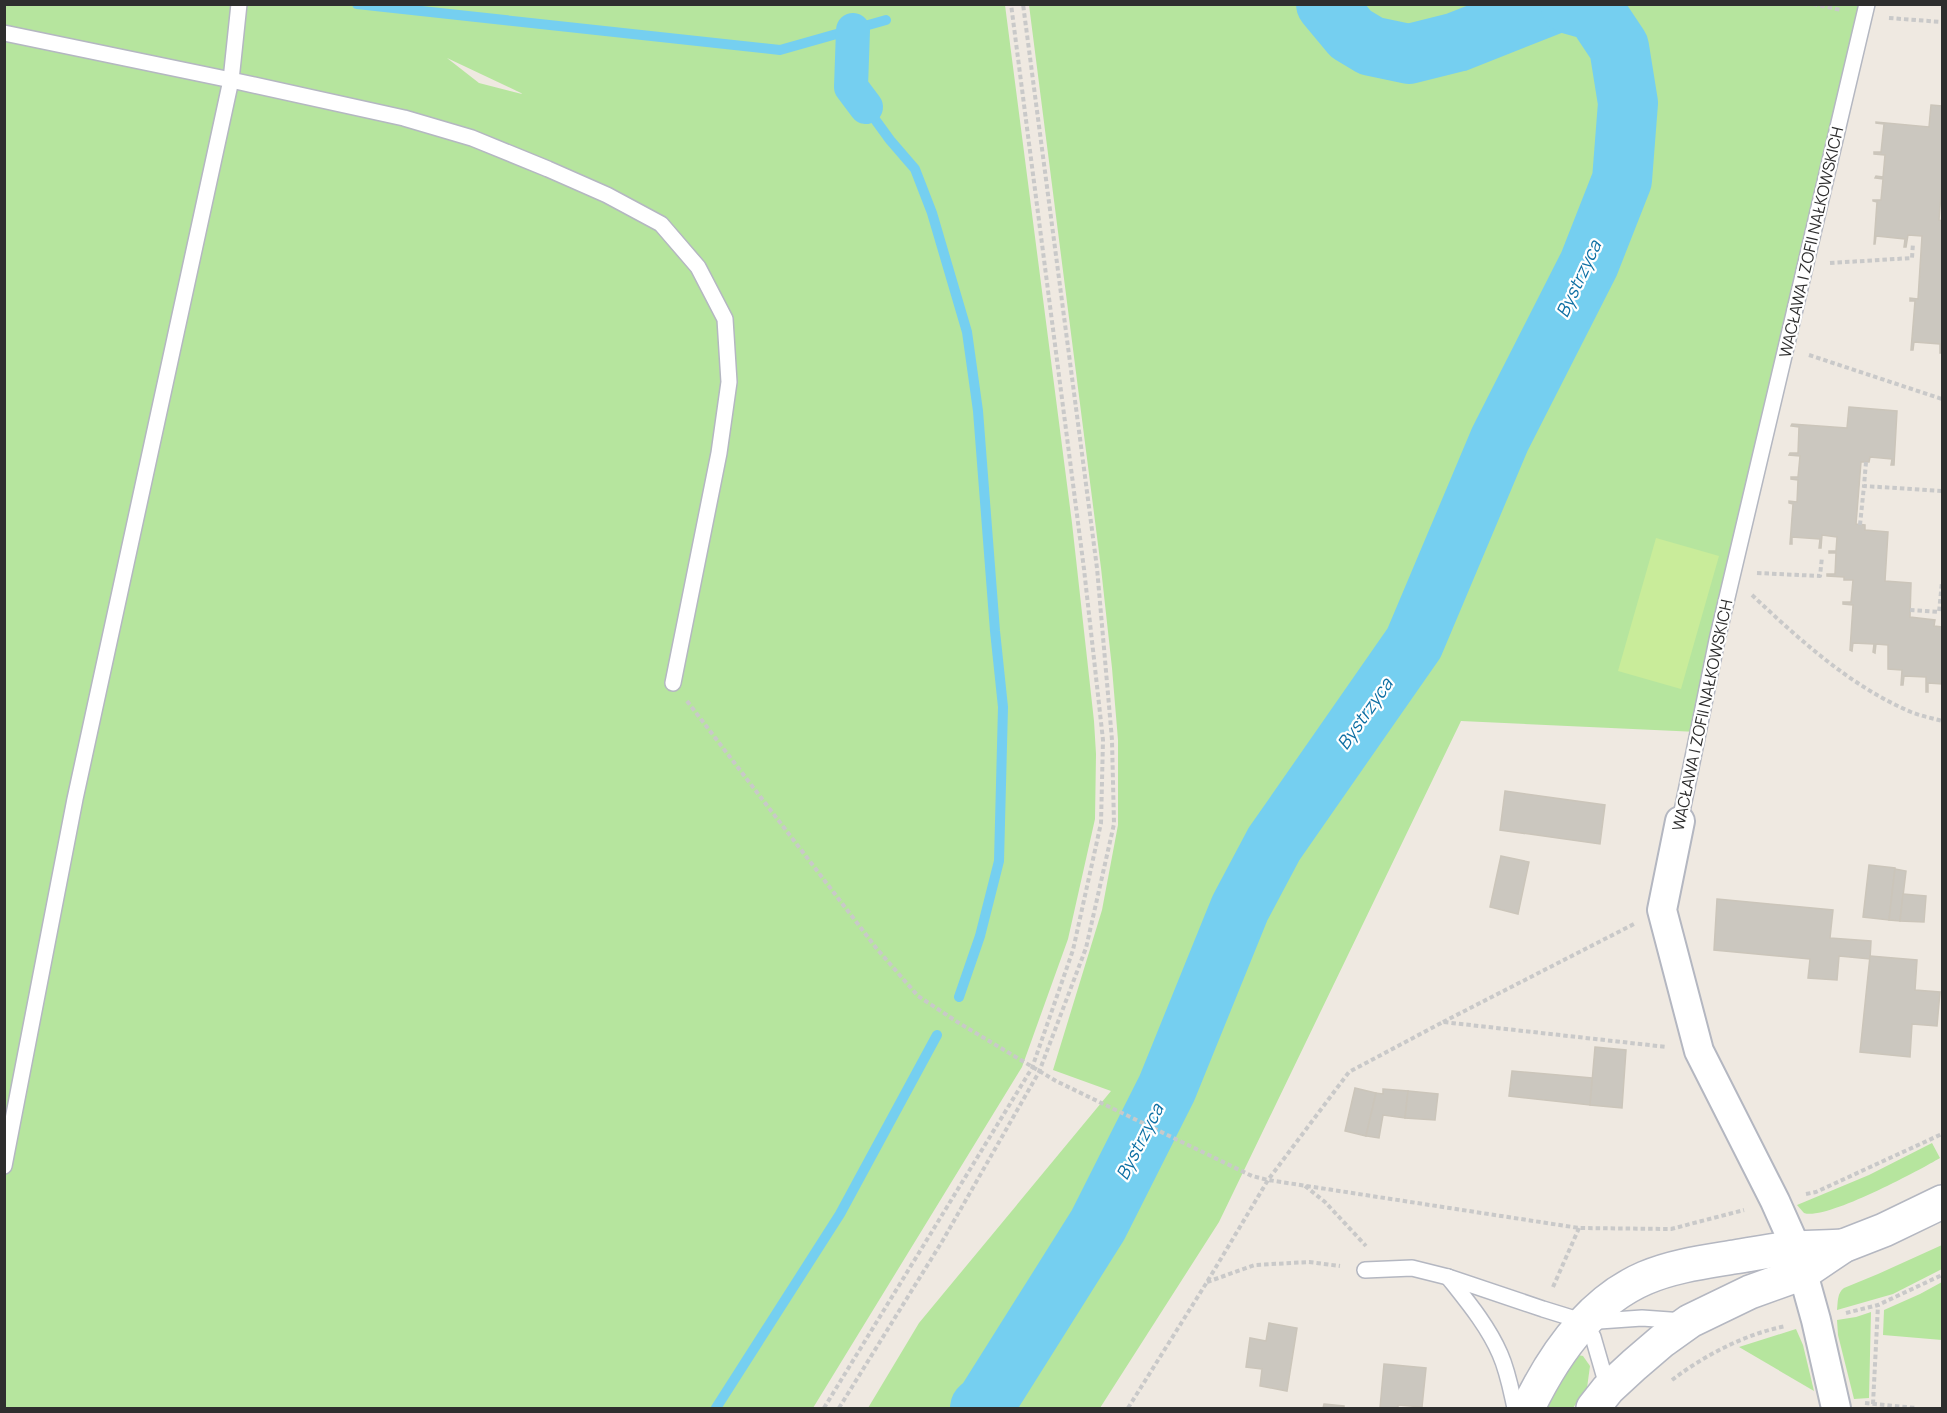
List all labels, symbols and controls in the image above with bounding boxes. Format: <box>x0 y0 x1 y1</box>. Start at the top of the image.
street label: WACŁAWA I ZOFII NAŁKOWSKICH <box>1774 124 1848 360</box>
water label: Bystrzyca <box>1550 235 1607 321</box>
street label: WACŁAWA I ZOFII NAŁKOWSKICH <box>1667 597 1737 833</box>
water label: Bystrzyca <box>1331 672 1398 754</box>
water label: Bystrzyca <box>1110 1099 1169 1184</box>

